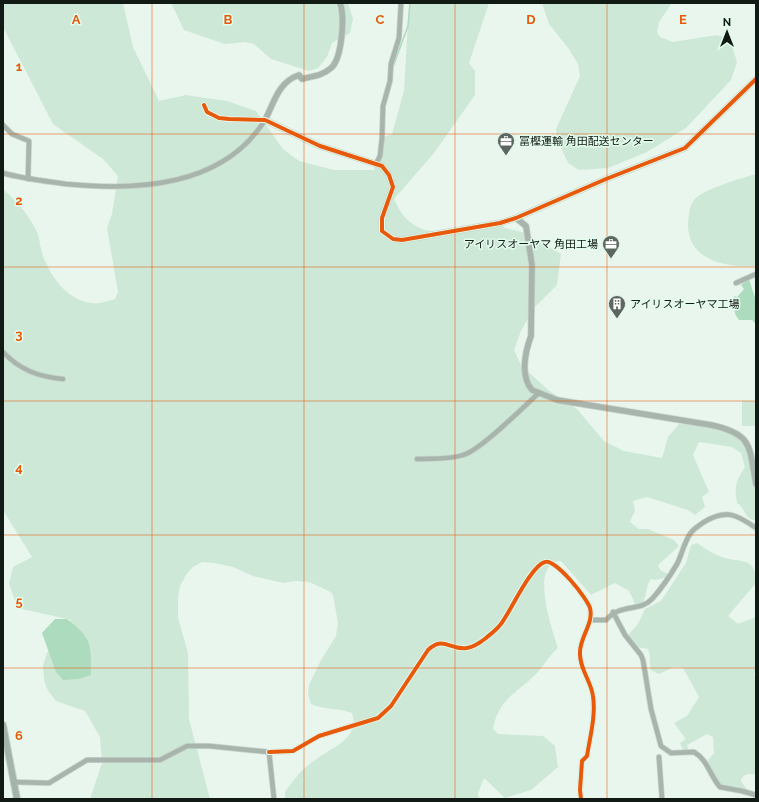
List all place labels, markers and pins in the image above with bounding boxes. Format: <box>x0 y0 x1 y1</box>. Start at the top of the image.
office icon: 冨樫運輸 角田配送センター <box>496 131 516 156</box>
place label: 冨樫運輸 角田配送センター <box>519 135 654 148</box>
office icon: アイリスオーヤマ 角田工場 <box>601 234 621 259</box>
place label: アイリスオーヤマ 角田工場 <box>464 238 598 251</box>
building icon: アイリスオーヤマ工場 <box>607 294 627 319</box>
place label: アイリスオーヤマ工場 <box>630 298 739 311</box>

